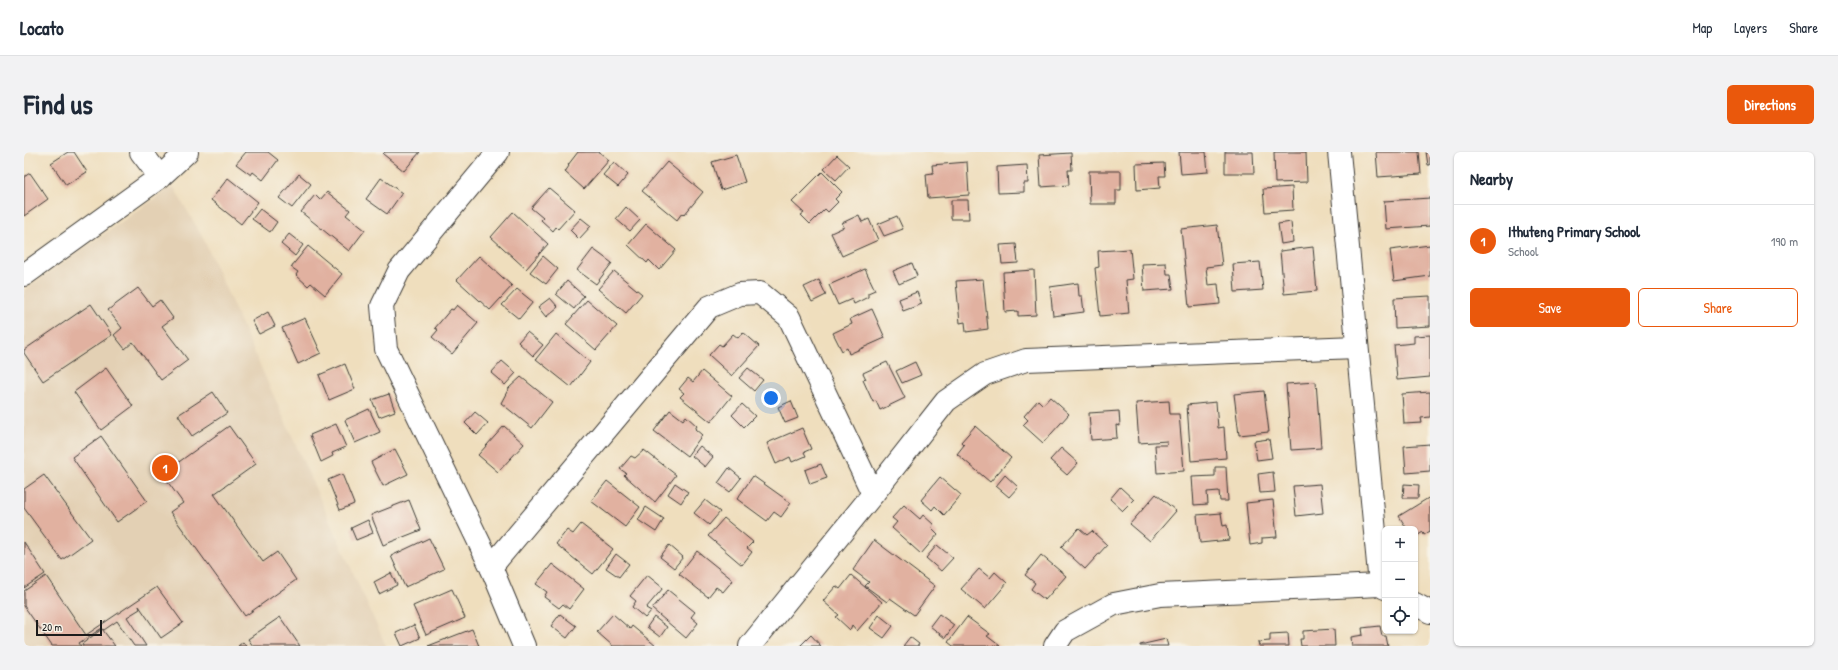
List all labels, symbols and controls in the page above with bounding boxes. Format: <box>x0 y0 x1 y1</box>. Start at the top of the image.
text: Locato <box>20 15 64 41</box>
text: Map <box>1692 18 1712 37</box>
text: Layers <box>1734 18 1767 37</box>
text: Share <box>1789 18 1818 37</box>
text: Find us <box>24 85 93 123</box>
button: Directions <box>1727 85 1814 124</box>
text: Nearby <box>1470 167 1513 190</box>
text: Ithuteng Primary School <box>1508 221 1640 242</box>
text: 1 <box>1481 232 1485 250</box>
text: 190 m <box>1771 232 1798 250</box>
text: School <box>1508 242 1538 260</box>
button: Save <box>1470 288 1630 327</box>
button: Share <box>1638 288 1798 327</box>
your location <box>761 388 781 408</box>
pin: 1 <box>152 453 178 483</box>
map controls <box>1382 526 1418 634</box>
button: + <box>1382 526 1418 562</box>
button: − <box>1382 562 1418 598</box>
button: locate <box>1382 598 1418 634</box>
scale bar <box>36 618 102 637</box>
text: 20 m <box>42 620 62 634</box>

